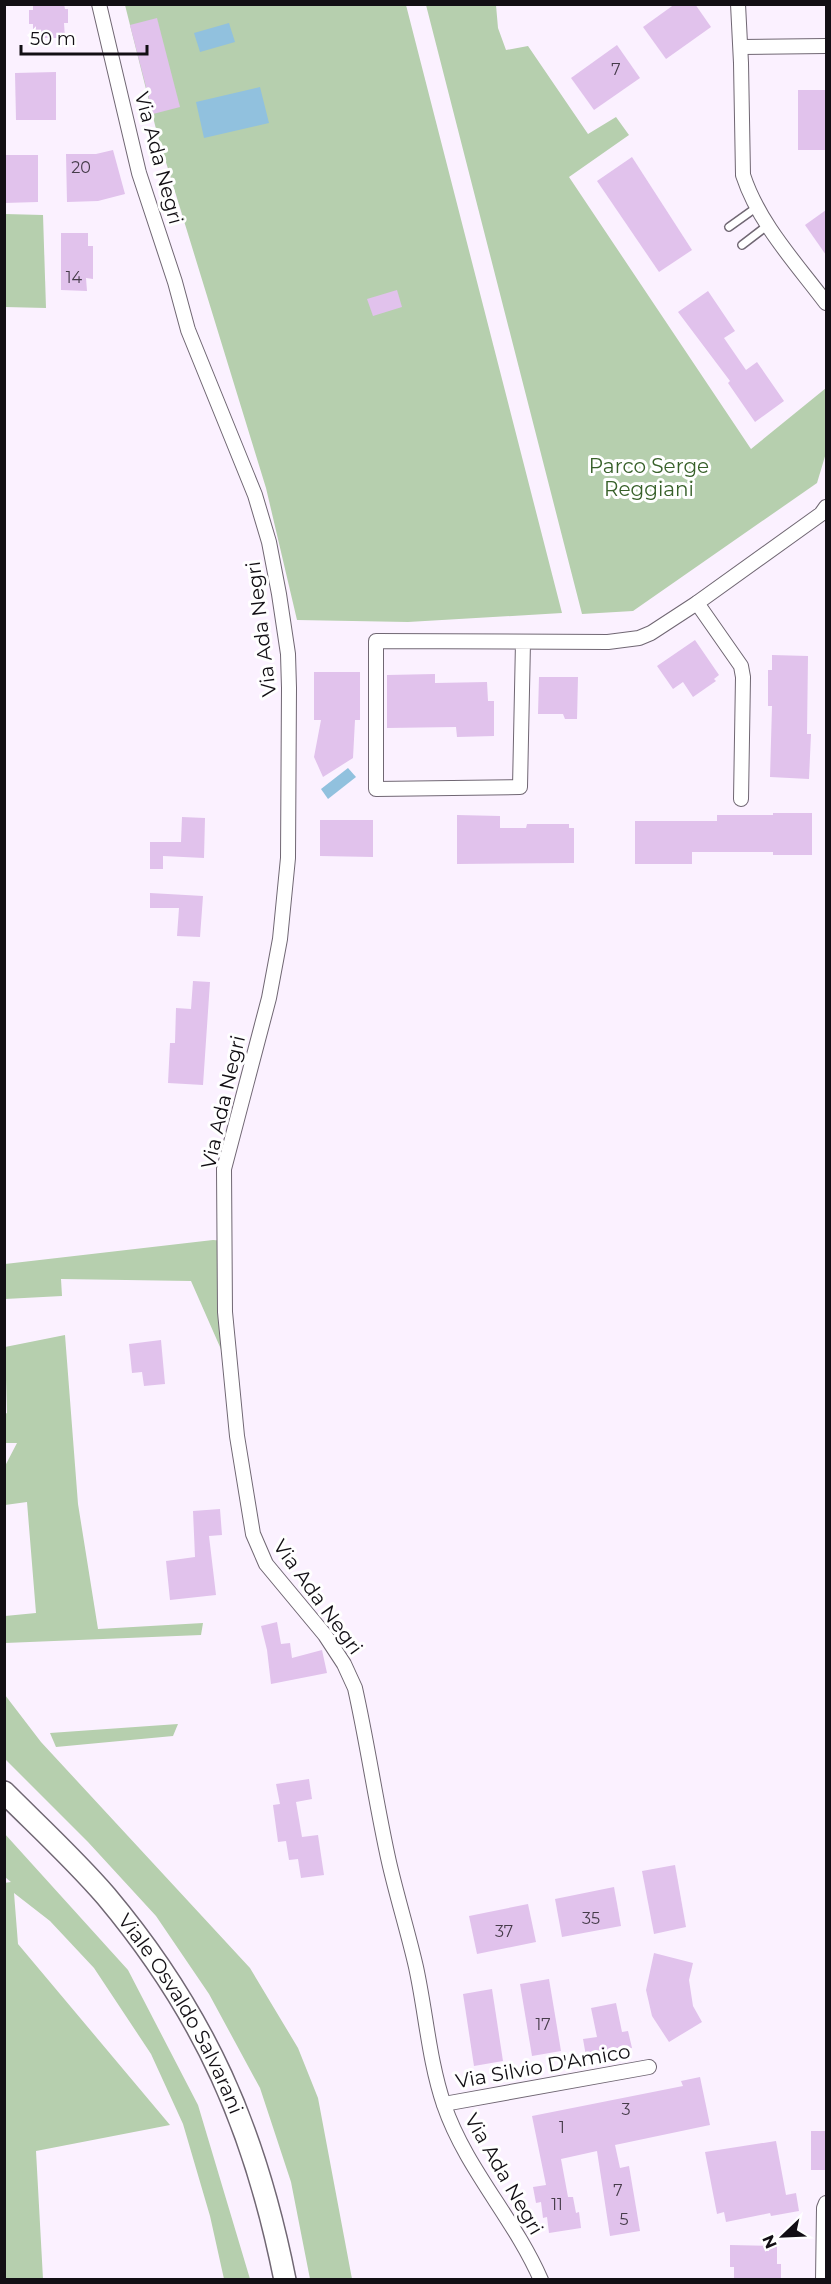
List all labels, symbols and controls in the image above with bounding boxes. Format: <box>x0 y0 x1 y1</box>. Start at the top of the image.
scale bar <box>21 18 147 56</box>
text: 50 m <box>30 28 76 50</box>
house number: 7 <box>611 60 621 79</box>
street label: Via Ada Negri <box>130 89 188 227</box>
house number: 20 <box>71 158 91 177</box>
house number: 14 <box>66 268 83 287</box>
park label: Parco Serge Reggiani <box>589 454 709 501</box>
street label: Via Ada Negri <box>241 560 281 698</box>
street label: Via Ada Negri <box>196 1033 250 1171</box>
street label: Via Ada Negri <box>268 1535 368 1659</box>
street label: Viale Osvaldo Salvarani <box>113 1909 248 2117</box>
house number: 35 <box>582 1909 600 1928</box>
house number: 37 <box>495 1922 513 1941</box>
house number: 17 <box>535 2015 551 2034</box>
street label: Via Silvio D'Amico <box>454 2039 632 2093</box>
house number: 3 <box>621 2100 631 2119</box>
street label: Via Ada Negri <box>460 2109 548 2239</box>
house number: 1 <box>559 2118 565 2137</box>
house number: 7 <box>613 2181 623 2200</box>
house number: 11 <box>551 2195 563 2214</box>
north arrow <box>753 2206 813 2266</box>
house number: 5 <box>619 2210 629 2229</box>
text: N <box>758 2232 781 2251</box>

